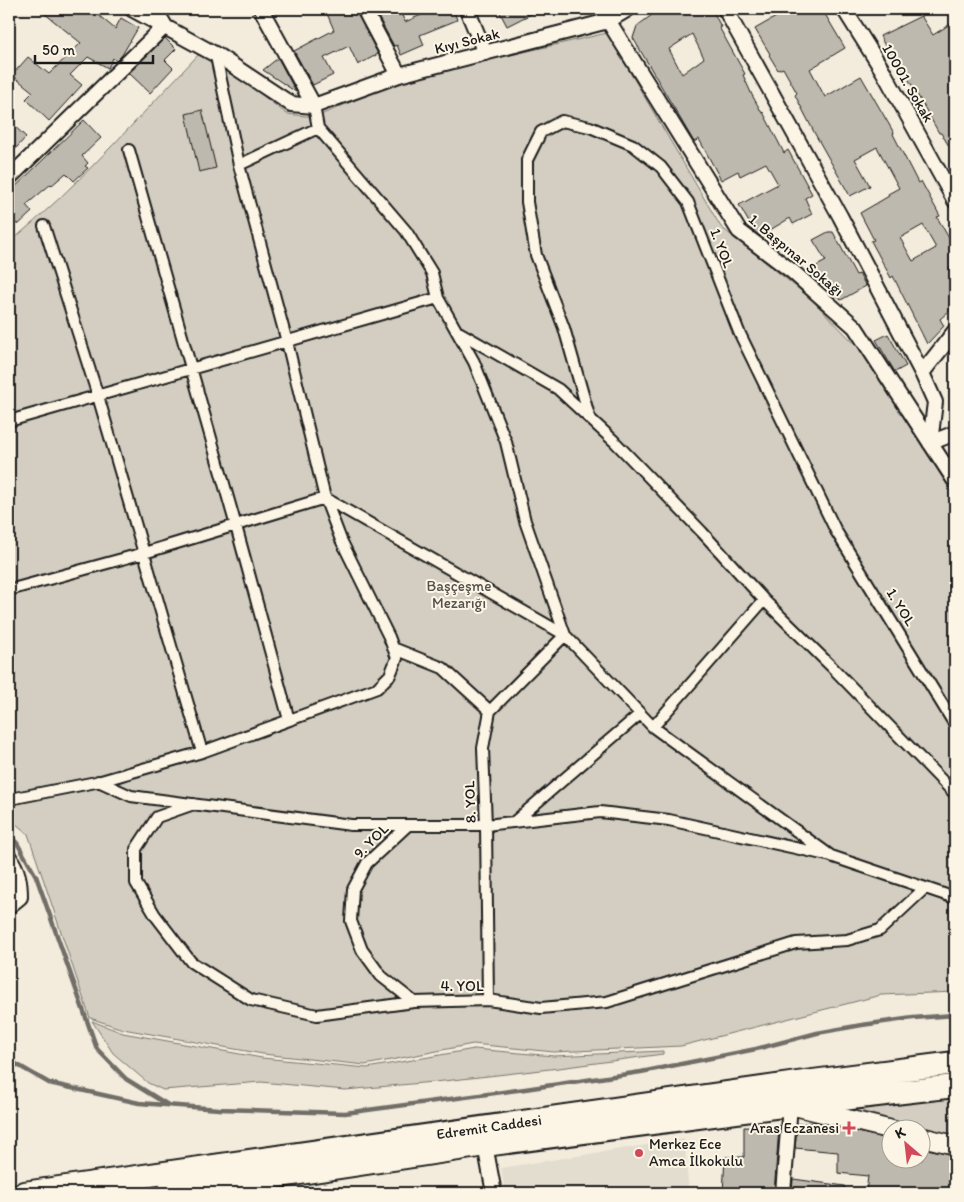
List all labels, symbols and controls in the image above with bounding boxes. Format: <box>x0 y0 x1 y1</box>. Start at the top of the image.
street label: Kıyı Sokak <box>433 24 502 58</box>
scale bar <box>35 32 152 64</box>
text: 50 m <box>42 41 75 59</box>
street label: 10001. Sokak <box>878 41 938 126</box>
street label: 1. Başpınar Sokağı <box>745 210 847 300</box>
street label: 1. YOL <box>706 226 738 271</box>
park label: Başçeşme Mezarığı <box>427 577 491 612</box>
street label: 1. YOL <box>883 585 920 630</box>
street label: 8. YOL <box>460 780 480 823</box>
street label: 9. YOL <box>350 820 392 862</box>
street label: 4. YOL <box>440 977 484 995</box>
street label: Edremit Caddesi <box>435 1111 543 1143</box>
place label: Aras Eczanesi <box>750 1119 839 1137</box>
north arrow <box>882 1120 932 1170</box>
marker: Aras Eczanesi <box>843 1122 855 1134</box>
text: K <box>892 1123 909 1143</box>
place label: Merkez Ece Amca İlkokulu <box>649 1135 743 1170</box>
marker: Merkez Ece Amca İlkokulu <box>633 1147 645 1159</box>

